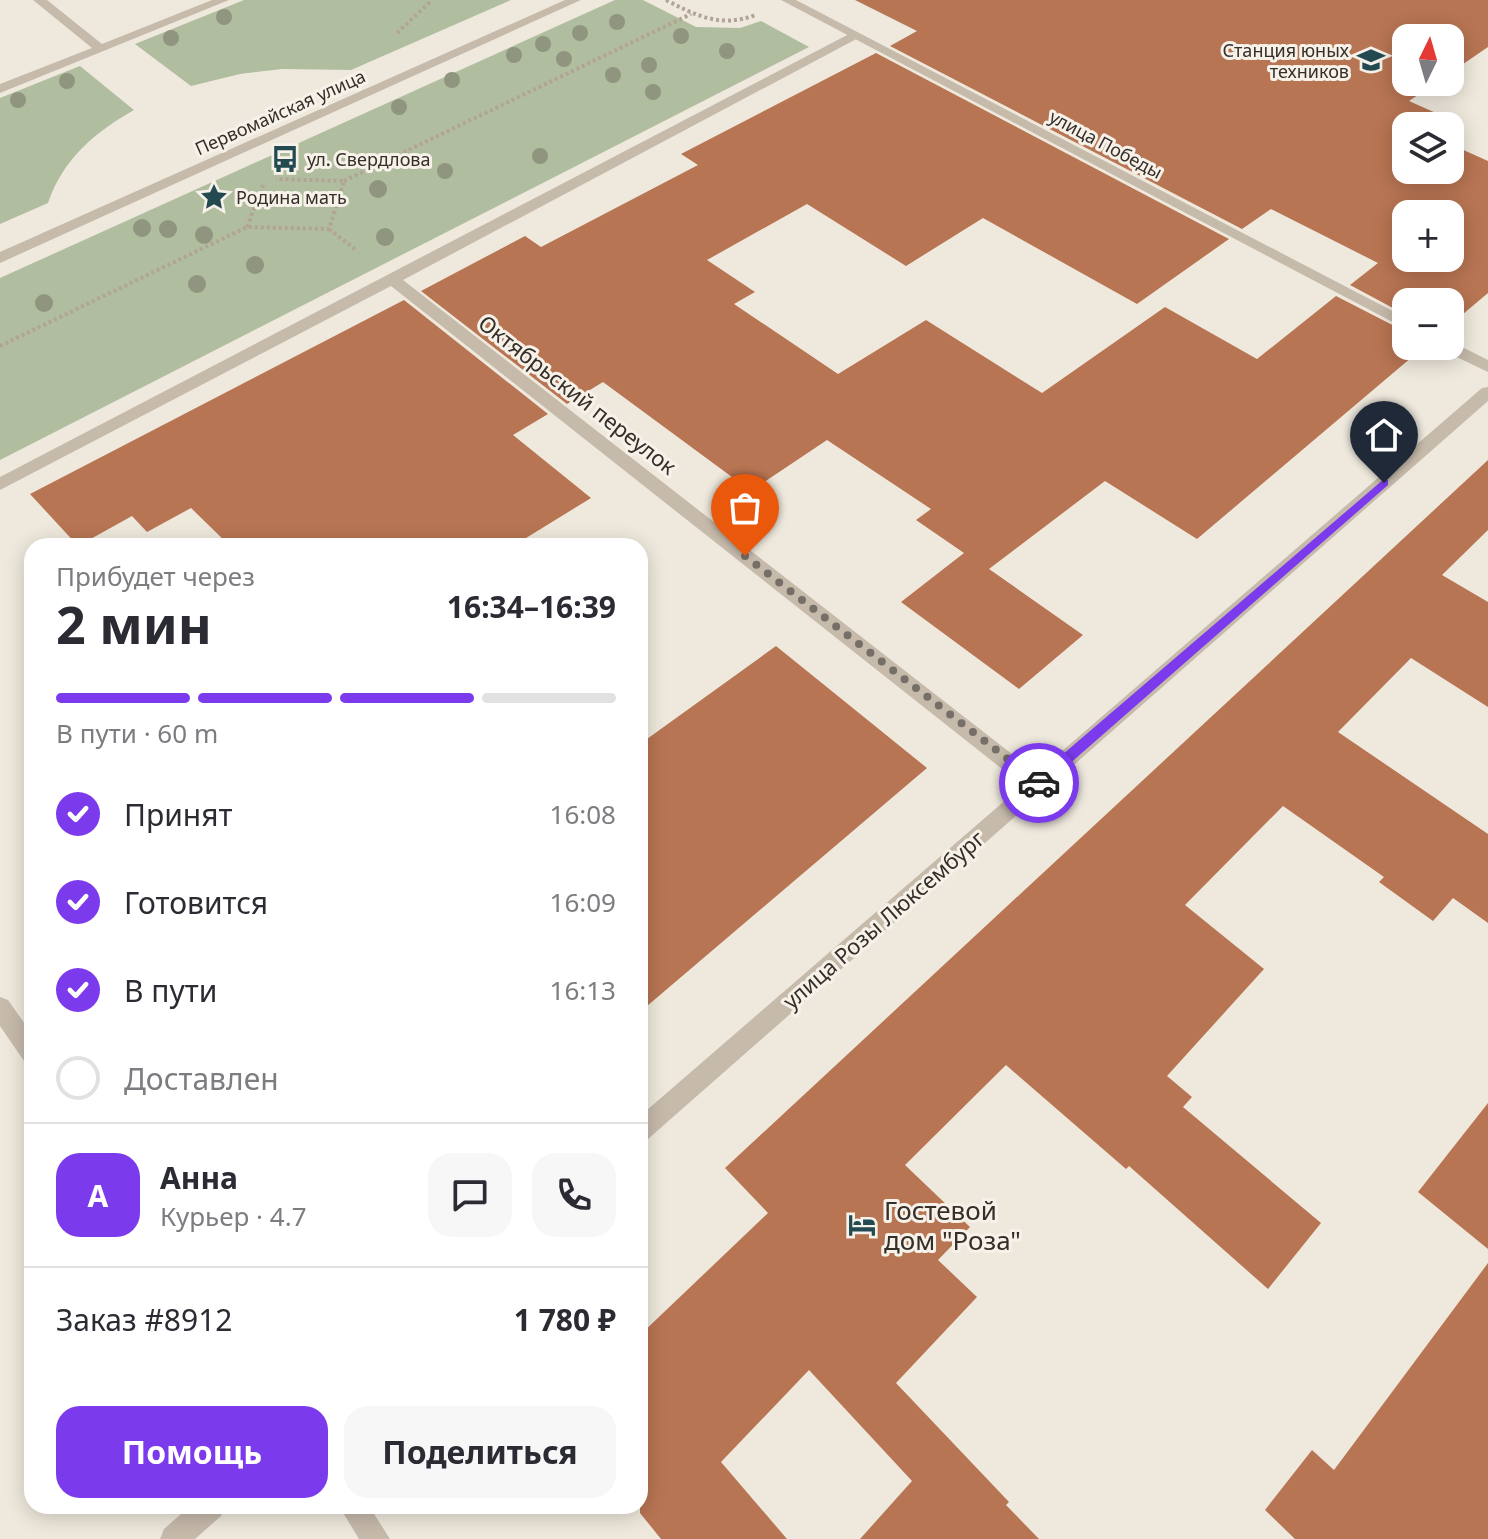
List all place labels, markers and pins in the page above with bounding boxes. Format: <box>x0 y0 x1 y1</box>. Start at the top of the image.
place label: Станция юных техников <box>1222 38 1350 83</box>
school or university icon: Станция юных техников <box>1356 45 1386 75</box>
bus stop icon: ул. Свердлова <box>270 144 300 174</box>
place label: ул. Свердлова <box>307 147 430 171</box>
place icon: Родина мать <box>199 182 229 212</box>
place label: Родина мать <box>236 185 347 209</box>
pin <box>1350 401 1418 483</box>
pin <box>711 474 779 556</box>
place label: Гостевой дом "Роза" <box>884 1192 1021 1258</box>
hotel icon: Гостевой дом "Роза" <box>847 1210 877 1240</box>

